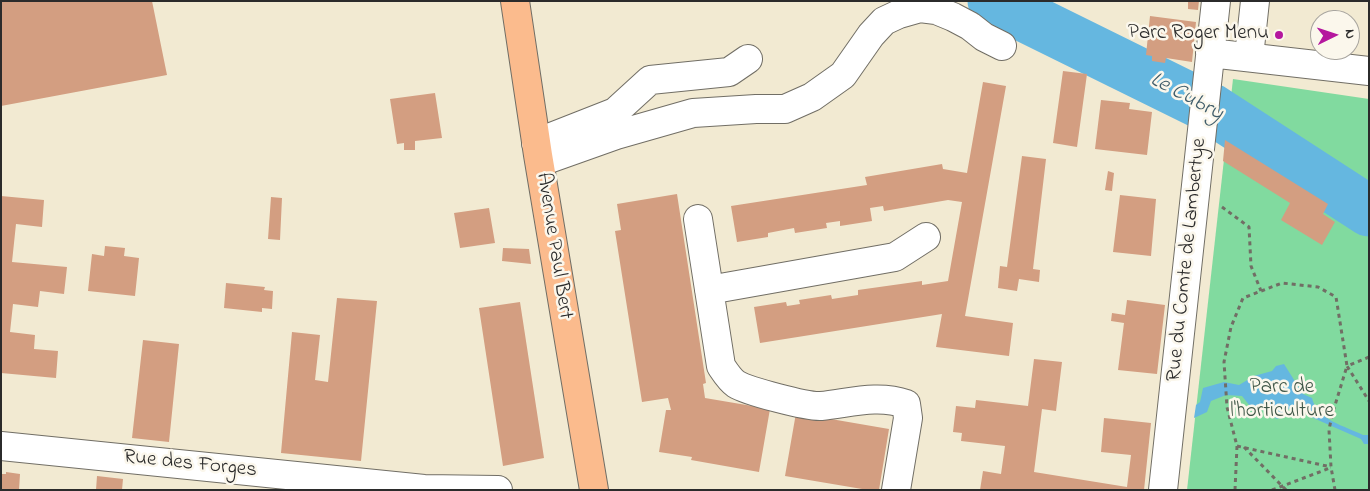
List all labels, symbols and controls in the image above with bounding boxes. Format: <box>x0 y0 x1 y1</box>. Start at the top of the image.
north arrow <box>1310 10 1360 60</box>
place label: Parc Roger Menu <box>1128 22 1269 48</box>
marker: Parc Roger Menu <box>1273 29 1285 41</box>
text: N <box>1339 29 1360 39</box>
water label: Le Cubry <box>1145 68 1227 128</box>
street label: Rue du Comte de Lambertye <box>1163 137 1213 383</box>
street label: Avenue Paul Bert <box>529 171 577 321</box>
park label: Parc de l'horticulture <box>1230 376 1334 426</box>
street label: Rue des Forges <box>122 445 258 485</box>

